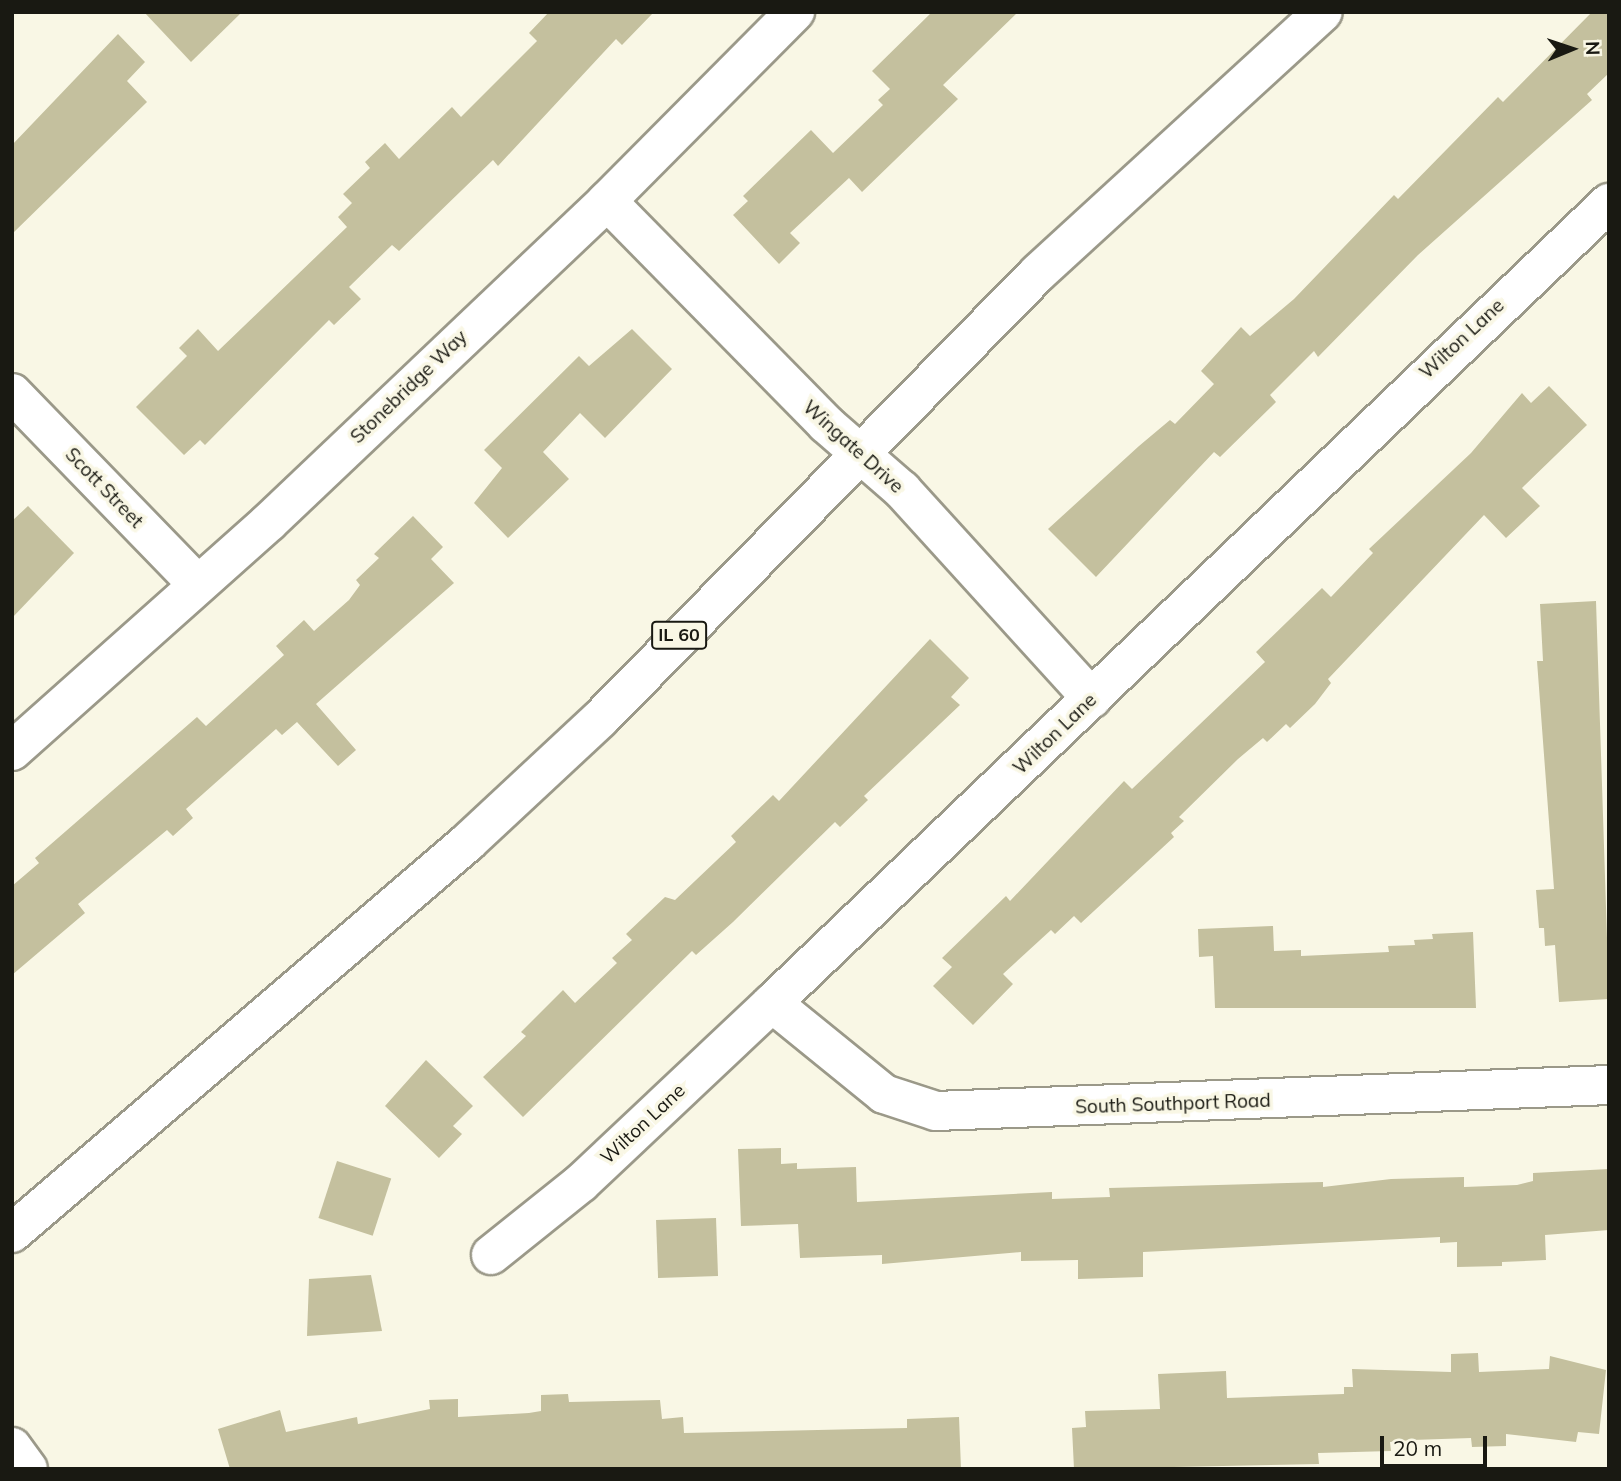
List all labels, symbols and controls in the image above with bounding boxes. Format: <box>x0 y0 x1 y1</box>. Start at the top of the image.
north arrow <box>1537 14 1607 84</box>
text: N <box>1581 41 1605 56</box>
street label: Wilton Lane <box>1415 294 1509 384</box>
street label: Stonebridge Way <box>346 326 472 448</box>
street label: Wingate Drive <box>798 396 908 498</box>
street label: Scott Street <box>60 443 148 533</box>
road number: IL 60 <box>651 620 707 650</box>
street label: Wilton Lane <box>1009 689 1101 779</box>
street label: Wilton Lane <box>596 1079 690 1169</box>
street label: South Southport Road <box>1075 1089 1271 1119</box>
scale bar <box>1383 1422 1490 1466</box>
text: 20 m <box>1393 1435 1442 1461</box>

